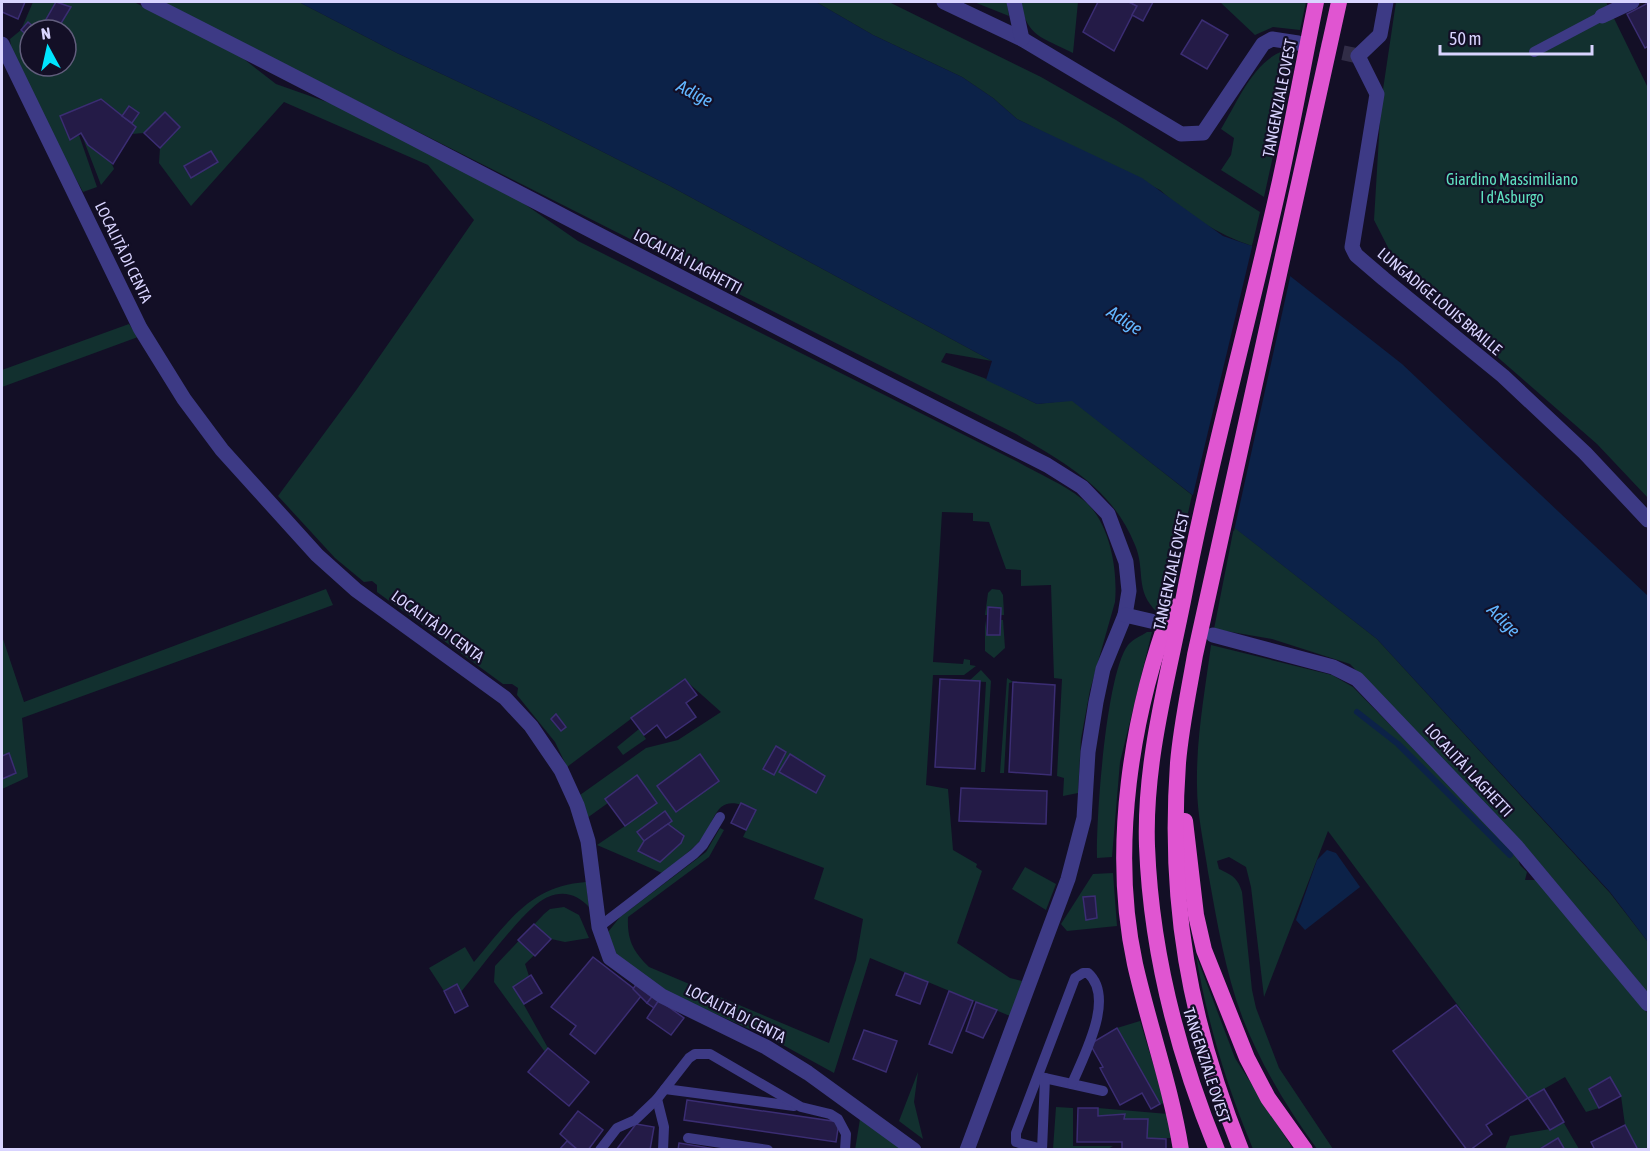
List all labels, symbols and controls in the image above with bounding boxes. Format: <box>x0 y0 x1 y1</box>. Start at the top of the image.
north arrow <box>18 18 78 78</box>
scale bar <box>1440 18 1592 56</box>
text: N <box>40 24 52 43</box>
text: 50 m <box>1449 28 1481 49</box>
street label: TANGENZIALE OVEST <box>1259 37 1299 159</box>
water label: Adige <box>673 75 717 111</box>
park label: Giardino Massimiliano I d'Asburgo <box>1446 170 1578 207</box>
street label: LOCALITÀ DI CENTA <box>92 199 156 305</box>
street label: LOCALITÀ I LAGHETTI <box>631 225 745 297</box>
street label: LUNGADIGE LOUIS BRAILLE <box>1374 244 1506 358</box>
water label: Adige <box>1103 300 1147 339</box>
street label: TANGENZIALE OVEST <box>1150 510 1192 632</box>
street label: LOCALITÀ DI CENTA <box>388 586 488 666</box>
water label: Adige <box>1483 599 1525 641</box>
street label: LOCALITÀ I LAGHETTI <box>1422 720 1516 820</box>
street label: LOCALITÀ DI CENTA <box>683 980 789 1046</box>
street label: TANGENZIALE OVEST <box>1180 1005 1234 1125</box>

